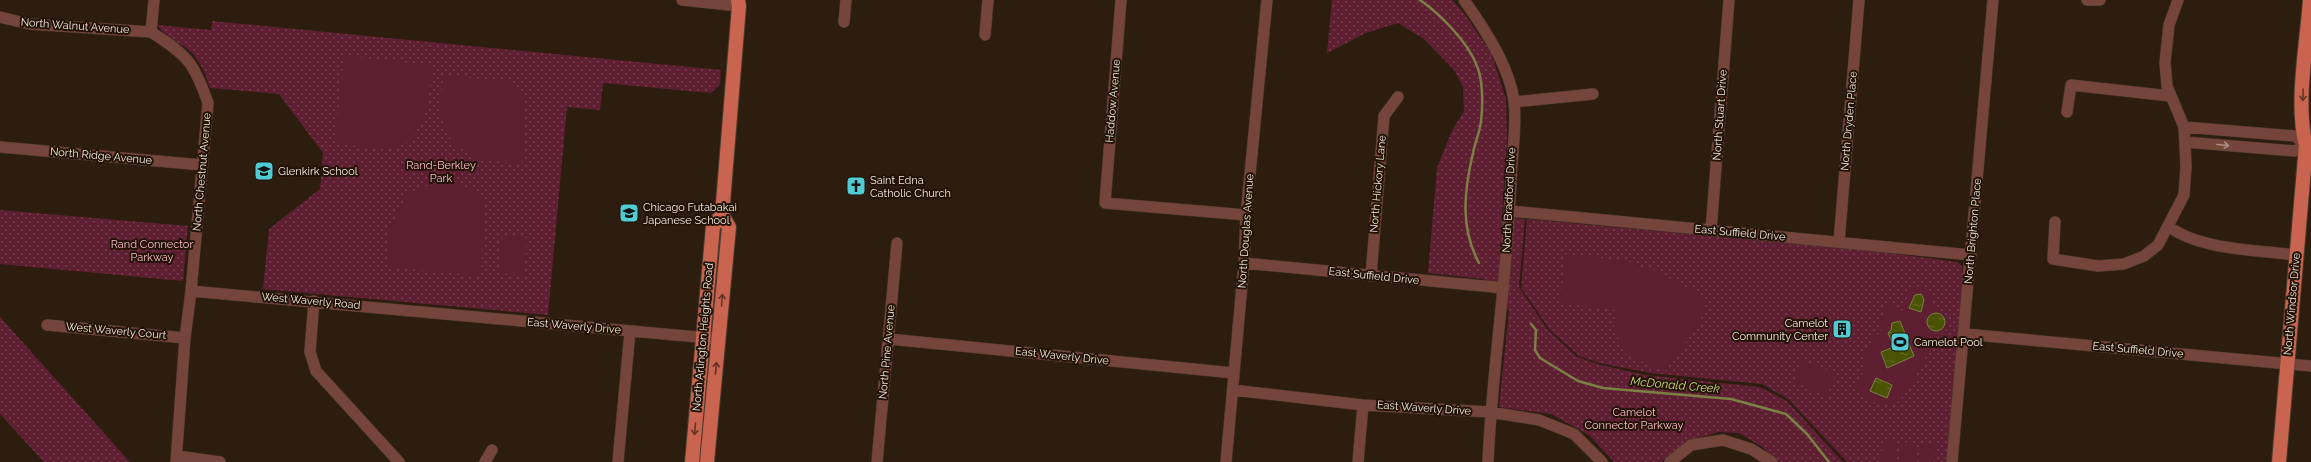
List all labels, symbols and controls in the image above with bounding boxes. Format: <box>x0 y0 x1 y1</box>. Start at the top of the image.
street label: North Walnut Avenue <box>20 16 130 36</box>
street label: Haddow Avenue <box>1103 58 1123 143</box>
street label: North Stuart Drive <box>1710 69 1730 161</box>
street label: North Dryden Place <box>1838 70 1860 171</box>
one-way arrow <box>2299 88 2307 101</box>
street label: North Chestnut Avenue <box>190 112 214 232</box>
street label: North Hickory Lane <box>1367 134 1389 233</box>
one-way arrow <box>2216 141 2229 148</box>
street label: North Ridge Avenue <box>49 145 153 167</box>
street label: North Bradford Drive <box>1500 147 1518 253</box>
park label: Rand-Berkley Park <box>406 159 476 185</box>
school or university icon: Glenkirk School <box>253 160 275 182</box>
place label: Glenkirk School <box>278 165 358 178</box>
street label: North Douglas Avenue <box>1236 173 1257 289</box>
place label: Saint Edna Catholic Church <box>870 174 951 200</box>
church icon: Saint Edna Catholic Church <box>845 175 867 197</box>
street label: North Brighton Place <box>1962 177 1984 284</box>
place label: Chicago Futabakai Japanese School <box>643 201 737 227</box>
school or university icon: Chicago Futabakai Japanese School <box>618 202 640 224</box>
street label: East Suffield Drive <box>1694 223 1786 243</box>
park label: Rand Connector Parkway <box>111 238 193 264</box>
street label: North Windsor Drive <box>2281 252 2303 356</box>
street label: North Arlington Heights Road <box>690 262 716 412</box>
street label: East Suffield Drive <box>1328 265 1421 287</box>
street label: West Waverly Road <box>261 290 361 312</box>
one-way arrow <box>719 294 726 307</box>
street label: North Pine Avenue <box>876 304 898 400</box>
street label: East Waverly Drive <box>526 315 622 337</box>
place label: Camelot Community Center <box>1732 317 1828 343</box>
building icon: Camelot Community Center <box>1831 318 1853 340</box>
street label: West Waverly Court <box>65 320 167 342</box>
sports icon: Camelot Pool <box>1889 331 1911 353</box>
place label: Camelot Pool <box>1914 336 1983 349</box>
street label: East Suffield Drive <box>2092 340 2184 360</box>
street label: East Waverly Drive <box>1014 345 1110 367</box>
one-way arrow <box>713 362 720 375</box>
water label: McDonald Creek <box>1630 374 1721 396</box>
street label: East Waverly Drive <box>1376 398 1472 418</box>
park label: Camelot Connector Parkway <box>1584 406 1684 432</box>
one-way arrow <box>691 422 698 435</box>

